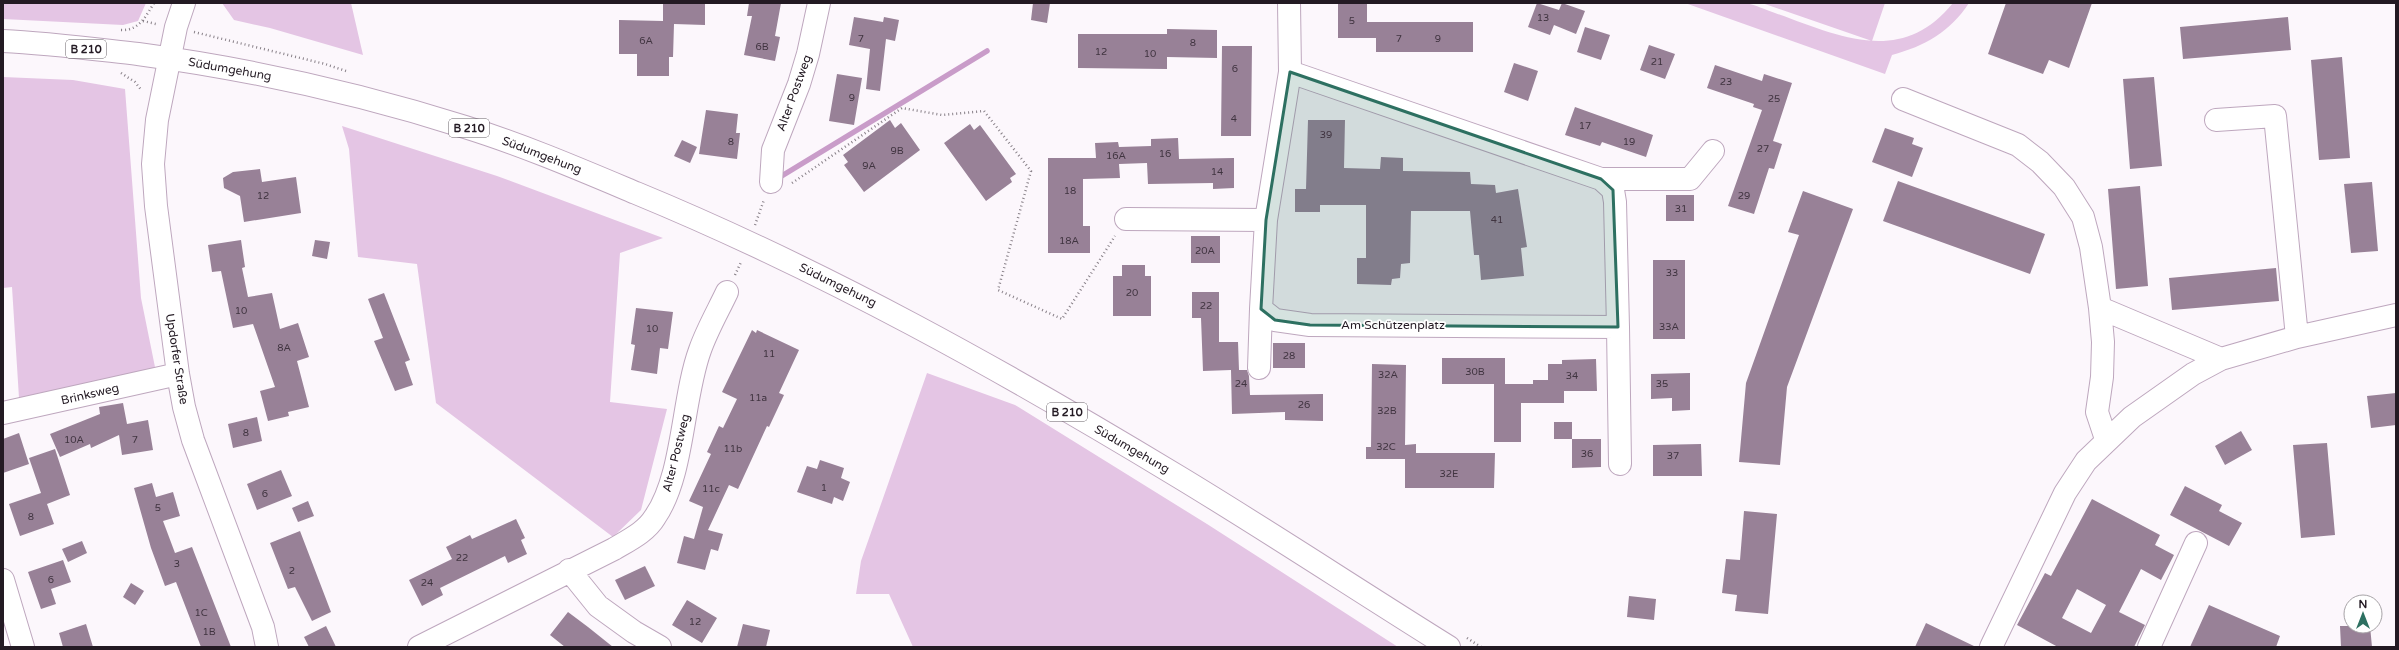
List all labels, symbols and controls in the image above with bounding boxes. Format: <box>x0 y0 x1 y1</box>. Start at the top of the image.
house number: 13 <box>1537 12 1549 24</box>
house number: 5 <box>1349 15 1355 27</box>
house number: 7 <box>858 33 864 45</box>
house number: 7 <box>1396 33 1402 45</box>
house number: 9 <box>1435 33 1441 45</box>
house number: 6A <box>639 35 653 47</box>
house number: 8 <box>1190 37 1196 49</box>
road number: B 210 <box>66 40 106 58</box>
house number: 6B <box>755 41 769 53</box>
house number: 12 <box>1095 46 1107 58</box>
house number: 10 <box>1144 48 1156 60</box>
street label: Alter Postweg <box>774 53 814 133</box>
street label: Südumgehung <box>187 55 273 83</box>
house number: 21 <box>1651 56 1663 68</box>
house number: 6 <box>1232 63 1238 75</box>
house number: 23 <box>1720 76 1732 88</box>
house number: 9 <box>849 92 855 104</box>
house number: 25 <box>1768 93 1780 105</box>
house number: 4 <box>1231 113 1237 125</box>
road number: B 210 <box>449 119 489 137</box>
house number: 17 <box>1579 120 1591 132</box>
house number: 39 <box>1320 129 1332 141</box>
street label: Südumgehung <box>500 133 584 177</box>
house number: 8 <box>728 136 734 148</box>
house number: 19 <box>1623 136 1635 148</box>
house number: 27 <box>1757 143 1769 155</box>
house number: 9B <box>890 145 904 157</box>
house number: 16 <box>1159 148 1171 160</box>
house number: 16A <box>1106 150 1126 162</box>
house number: 9A <box>862 160 876 172</box>
house number: 14 <box>1211 166 1223 178</box>
house number: 18 <box>1064 185 1076 197</box>
house number: 12 <box>257 190 269 202</box>
house number: 29 <box>1738 190 1750 202</box>
house number: 31 <box>1675 203 1687 215</box>
house number: 41 <box>1491 214 1503 226</box>
house number: 18A <box>1059 235 1079 247</box>
house number: 20A <box>1195 245 1215 257</box>
street label: Südumgehung <box>797 260 879 310</box>
house number: 33 <box>1666 267 1678 279</box>
house number: 20 <box>1126 287 1138 299</box>
house number: 22 <box>1200 300 1212 312</box>
house number: 10 <box>235 305 247 317</box>
street label: Updorfer Straße <box>163 313 191 406</box>
street label: Am Schützenplatz <box>1341 318 1445 332</box>
house number: 33A <box>1659 321 1679 333</box>
house number: 10 <box>646 323 658 335</box>
house number: 8A <box>277 342 291 354</box>
house number: 11 <box>763 348 775 360</box>
house number: 28 <box>1283 350 1295 362</box>
house number: 30B <box>1465 366 1485 378</box>
house number: 32A <box>1378 369 1398 381</box>
house number: 34 <box>1566 370 1578 382</box>
house number: 24 <box>1235 378 1247 390</box>
house number: 35 <box>1656 378 1668 390</box>
street label: Brinksweg <box>60 381 120 407</box>
house number: 11a <box>749 392 767 404</box>
house number: 26 <box>1298 399 1310 411</box>
road number: B 210 <box>1047 403 1087 421</box>
house number: 32B <box>1377 405 1397 417</box>
street label: Alter Postweg <box>660 412 692 494</box>
street label: Südumgehung <box>1092 422 1172 476</box>
house number: 8 <box>243 427 249 439</box>
house number: 10A <box>64 434 84 446</box>
house number: 7 <box>132 434 138 446</box>
house number: 32C <box>1376 441 1396 453</box>
house number: 11b <box>724 443 742 455</box>
house number: 36 <box>1581 448 1593 460</box>
house number: 37 <box>1667 450 1679 462</box>
house number: 32E <box>1440 468 1458 480</box>
house number: 1 <box>821 482 827 494</box>
house number: 11c <box>702 483 720 495</box>
house number: 6 <box>262 488 268 500</box>
house number: 5 <box>155 502 161 514</box>
house number: 8 <box>28 511 34 523</box>
house number: 22 <box>456 552 468 564</box>
house number: 3 <box>174 558 180 570</box>
house number: 2 <box>289 565 295 577</box>
house number: 6 <box>48 574 54 586</box>
house number: 24 <box>421 577 433 589</box>
north arrow <box>2343 594 2383 634</box>
text: N <box>2359 598 2367 611</box>
house number: 1C <box>194 607 208 619</box>
house number: 12 <box>689 616 701 628</box>
house number: 1B <box>202 626 216 638</box>

